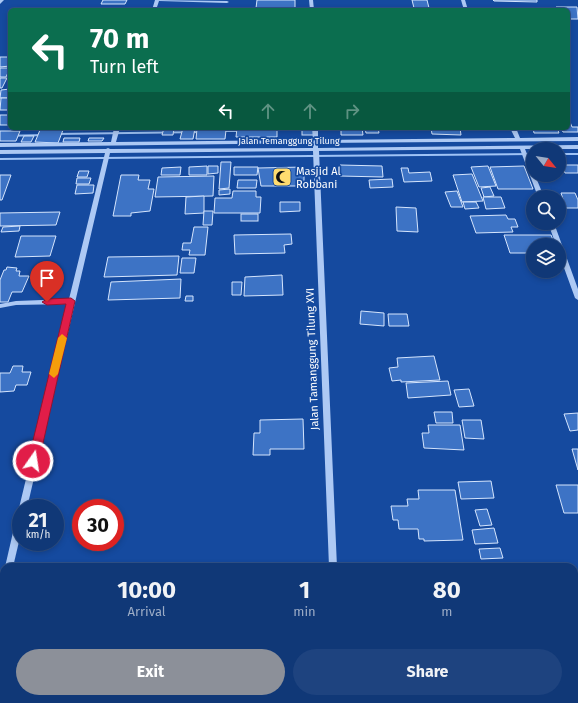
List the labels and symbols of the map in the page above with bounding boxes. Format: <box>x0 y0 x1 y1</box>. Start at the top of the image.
street label: Jalan Temanggung Tilung <box>238 136 340 146</box>
north arrow <box>526 142 566 182</box>
place label: Masjid Al Robbani <box>296 165 341 191</box>
mosque icon: Masjid Al Robbani <box>271 166 293 188</box>
pin <box>30 261 64 302</box>
street label: Jalan Tamanggung Tilung XVI <box>304 288 321 430</box>
position arrow <box>12 440 54 482</box>
speed limit sign: 30 <box>72 499 124 551</box>

